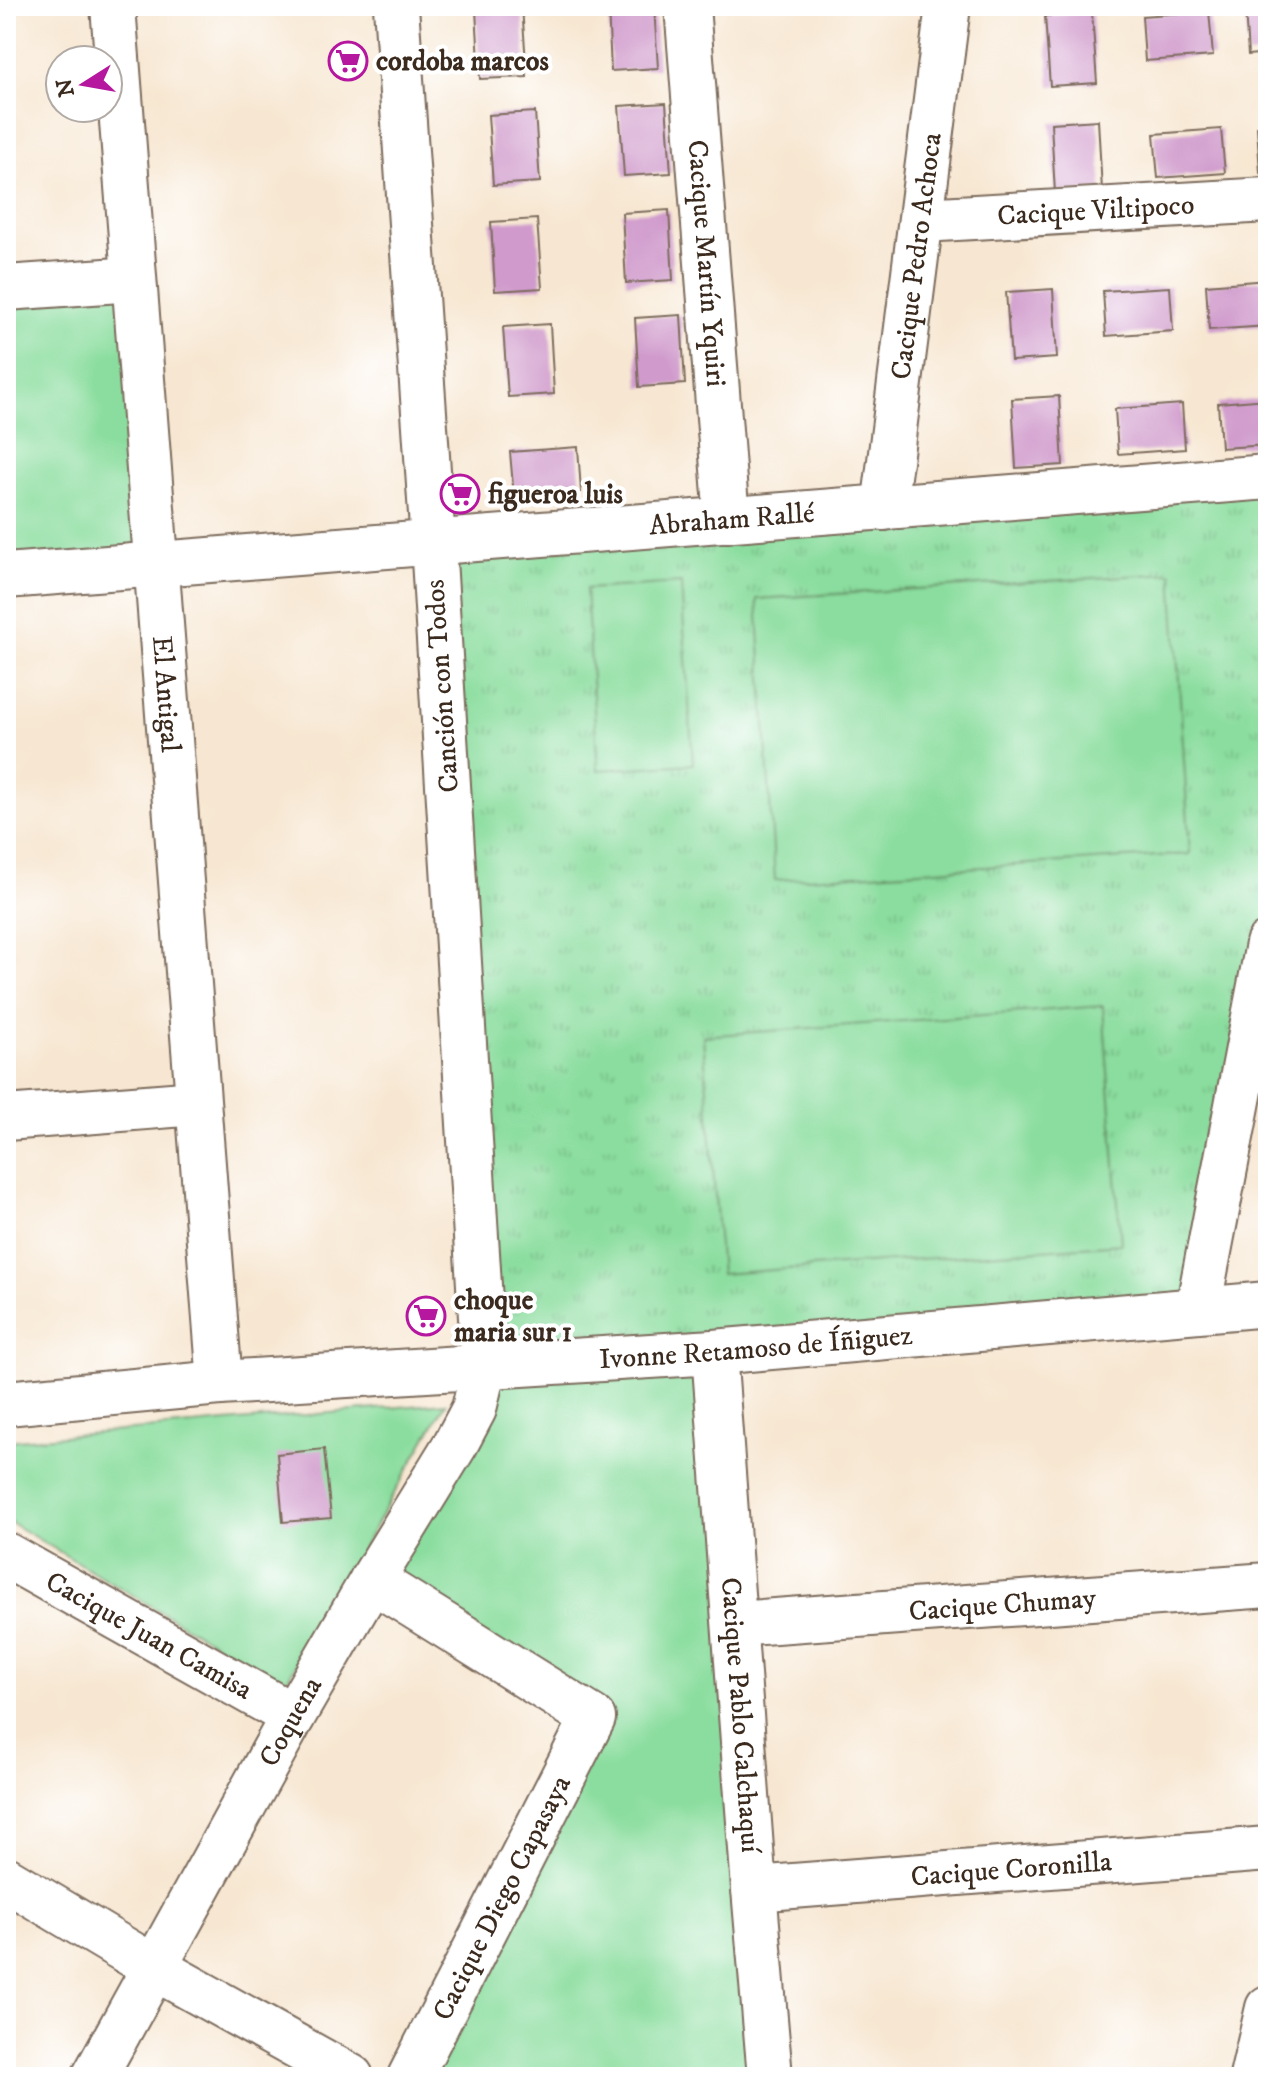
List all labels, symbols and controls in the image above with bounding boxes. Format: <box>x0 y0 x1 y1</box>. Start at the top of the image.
supermarket icon: cordoba marcos <box>327 40 369 82</box>
north arrow <box>44 44 124 124</box>
place label: cordoba marcos <box>376 44 549 79</box>
text: N <box>51 76 81 99</box>
street label: Cacique Pedro Achoca <box>883 131 949 381</box>
street label: Cacique Martín Yquiri <box>680 138 734 388</box>
street label: Cacique Viltipoco <box>996 187 1195 233</box>
supermarket icon: figueroa luis <box>439 473 481 515</box>
place label: figueroa luis <box>488 477 624 512</box>
street label: Abraham Rallé <box>648 495 816 543</box>
street label: Canción con Todos <box>417 578 467 794</box>
street label: El Antigal <box>144 634 188 754</box>
place label: choque maria sur 1 <box>454 1283 572 1350</box>
supermarket icon: choque maria sur 1 <box>405 1295 447 1337</box>
street label: Ivonne Retamoso de Íñiguez <box>598 1317 914 1377</box>
street label: Cacique Juan Camisa <box>39 1563 259 1707</box>
street label: Cacique Pablo Calchaquí <box>713 1576 769 1856</box>
street label: Cacique Chumay <box>907 1580 1098 1629</box>
street label: Coquena <box>251 1670 330 1773</box>
street label: Cacique Diego Capasaya <box>425 1769 579 2026</box>
street label: Cacique Coronilla <box>909 1844 1113 1894</box>

